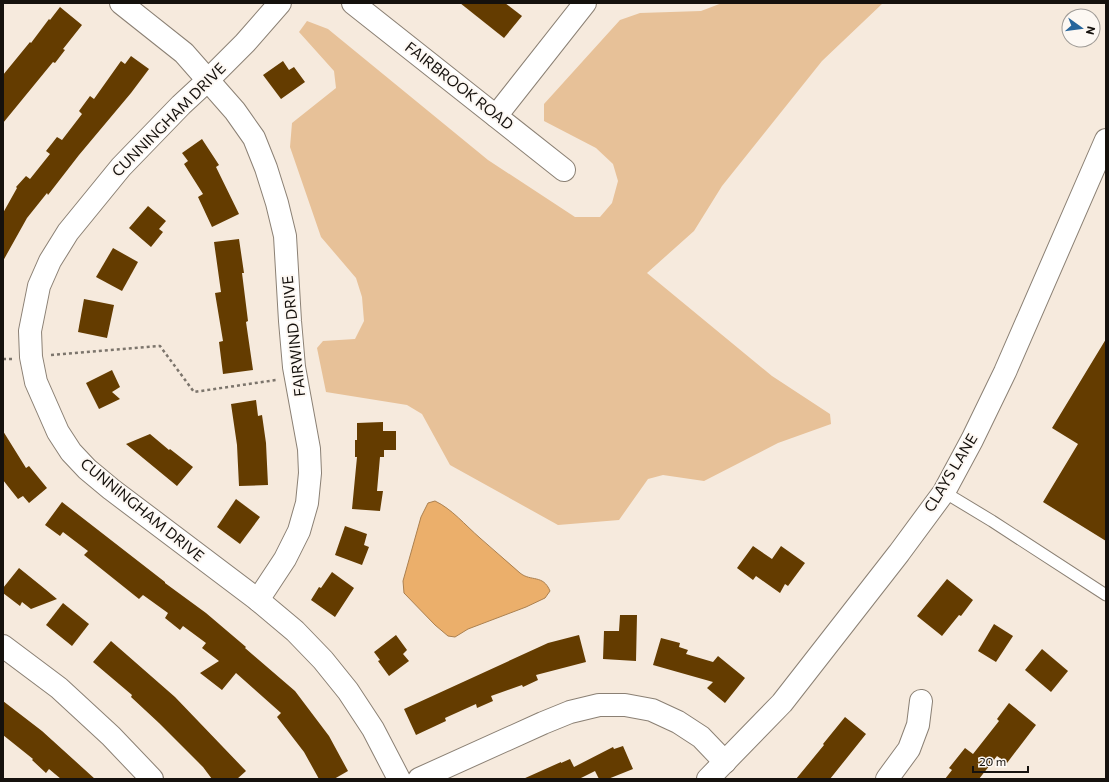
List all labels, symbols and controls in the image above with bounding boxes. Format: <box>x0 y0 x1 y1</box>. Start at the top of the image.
north arrow <box>1061 8 1101 48</box>
text: N <box>1084 25 1098 36</box>
street label: FAIRBROOK ROAD <box>402 37 517 133</box>
street label: CUNNINGHAM DRIVE <box>108 59 229 180</box>
street label: FAIRWIND DRIVE <box>278 275 308 397</box>
street label: CLAYS LANE <box>920 430 981 515</box>
street label: CUNNINGHAM DRIVE <box>77 454 208 565</box>
scale bar <box>973 748 1028 774</box>
text: 20 m <box>979 754 1006 768</box>

